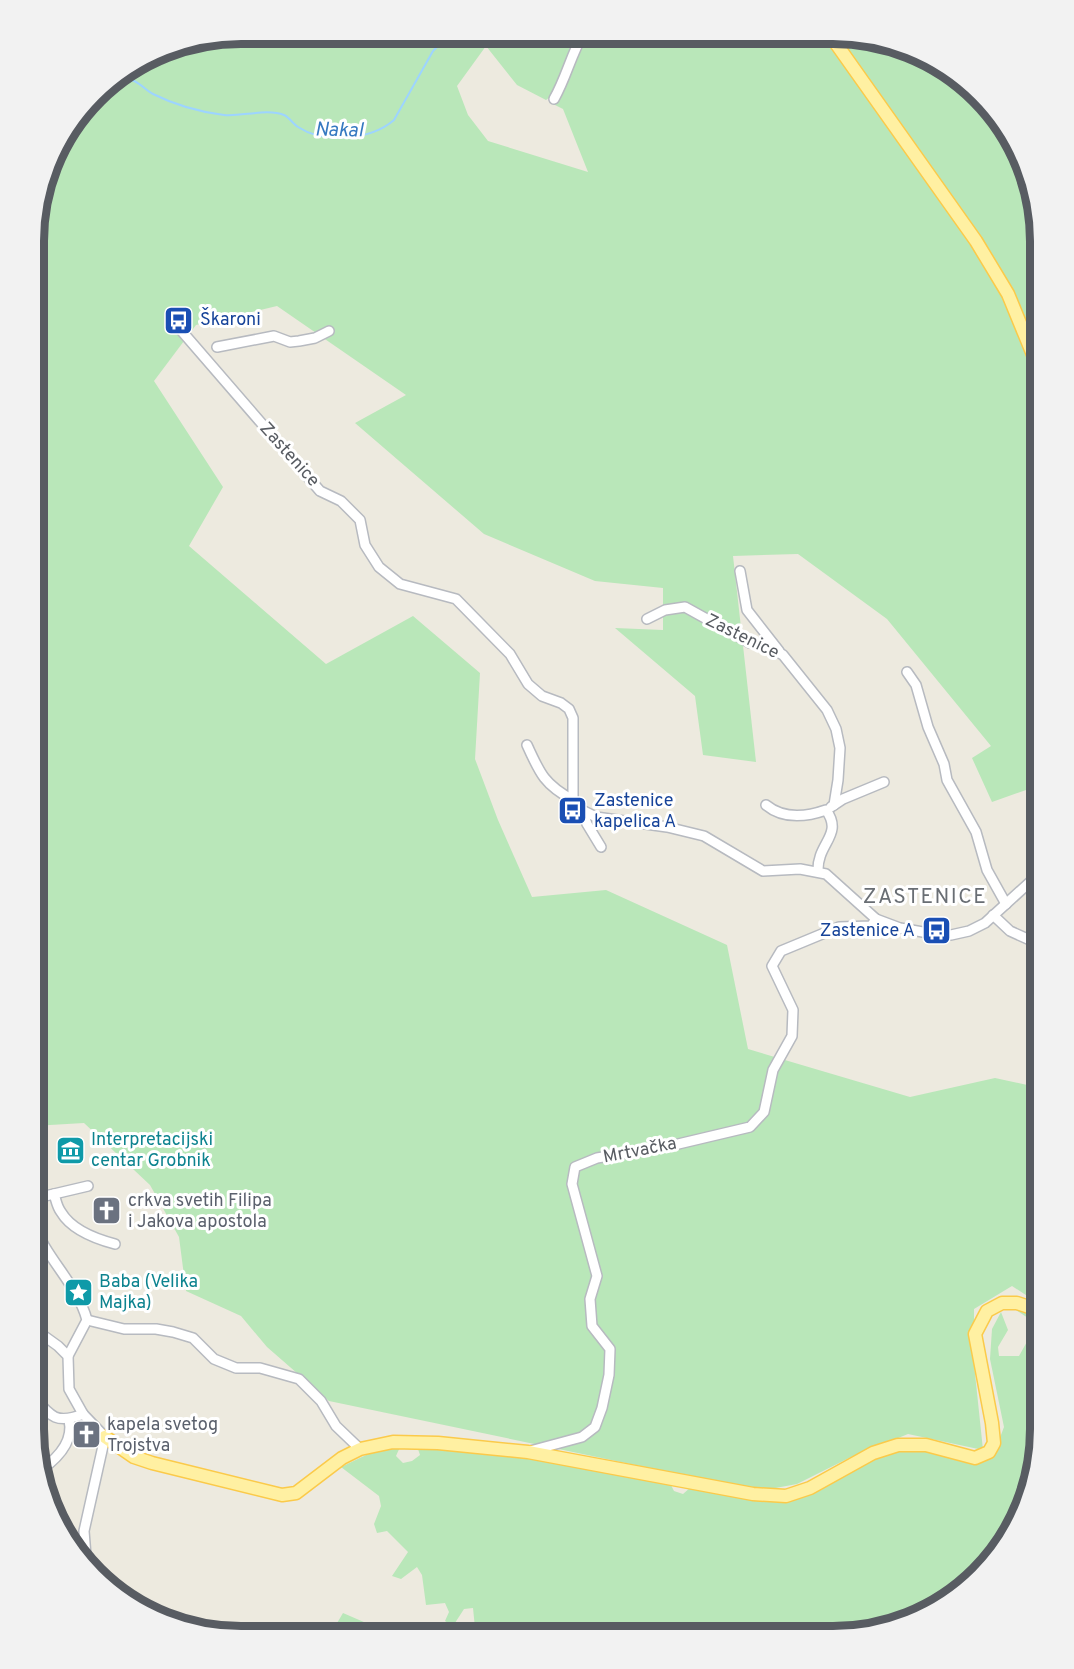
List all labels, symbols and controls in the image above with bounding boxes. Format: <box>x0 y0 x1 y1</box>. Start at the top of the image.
water label: Nakal <box>315 118 364 144</box>
bus stop icon: Škaroni <box>163 304 195 336</box>
place label: Škaroni <box>200 307 261 332</box>
street label: Zastenice <box>254 418 324 492</box>
street label: Zastenice <box>701 609 783 665</box>
place label: Zastenice kapelica A <box>594 790 676 834</box>
bus stop icon: Zastenice kapelica A <box>557 795 589 827</box>
district label: ZASTENICE <box>863 884 987 911</box>
bus stop icon: Zastenice A <box>920 915 952 947</box>
place label: Zastenice A <box>820 920 915 943</box>
place label: Interpretacijski centar Grobnik <box>91 1129 213 1173</box>
street label: Mrtvačka <box>601 1133 679 1169</box>
museum icon: Interpretacijski centar Grobnik <box>54 1134 86 1166</box>
place label: crkva svetih Filipa i Jakova apostola <box>128 1190 272 1234</box>
church icon: crkva svetih Filipa i Jakova apostola <box>91 1195 123 1227</box>
place label: Baba (Velika Majka) <box>99 1271 198 1315</box>
place icon: Baba (Velika Majka) <box>62 1276 94 1308</box>
place label: kapela svetog Trojstva <box>107 1414 218 1458</box>
church icon: kapela svetog Trojstva <box>70 1419 102 1451</box>

